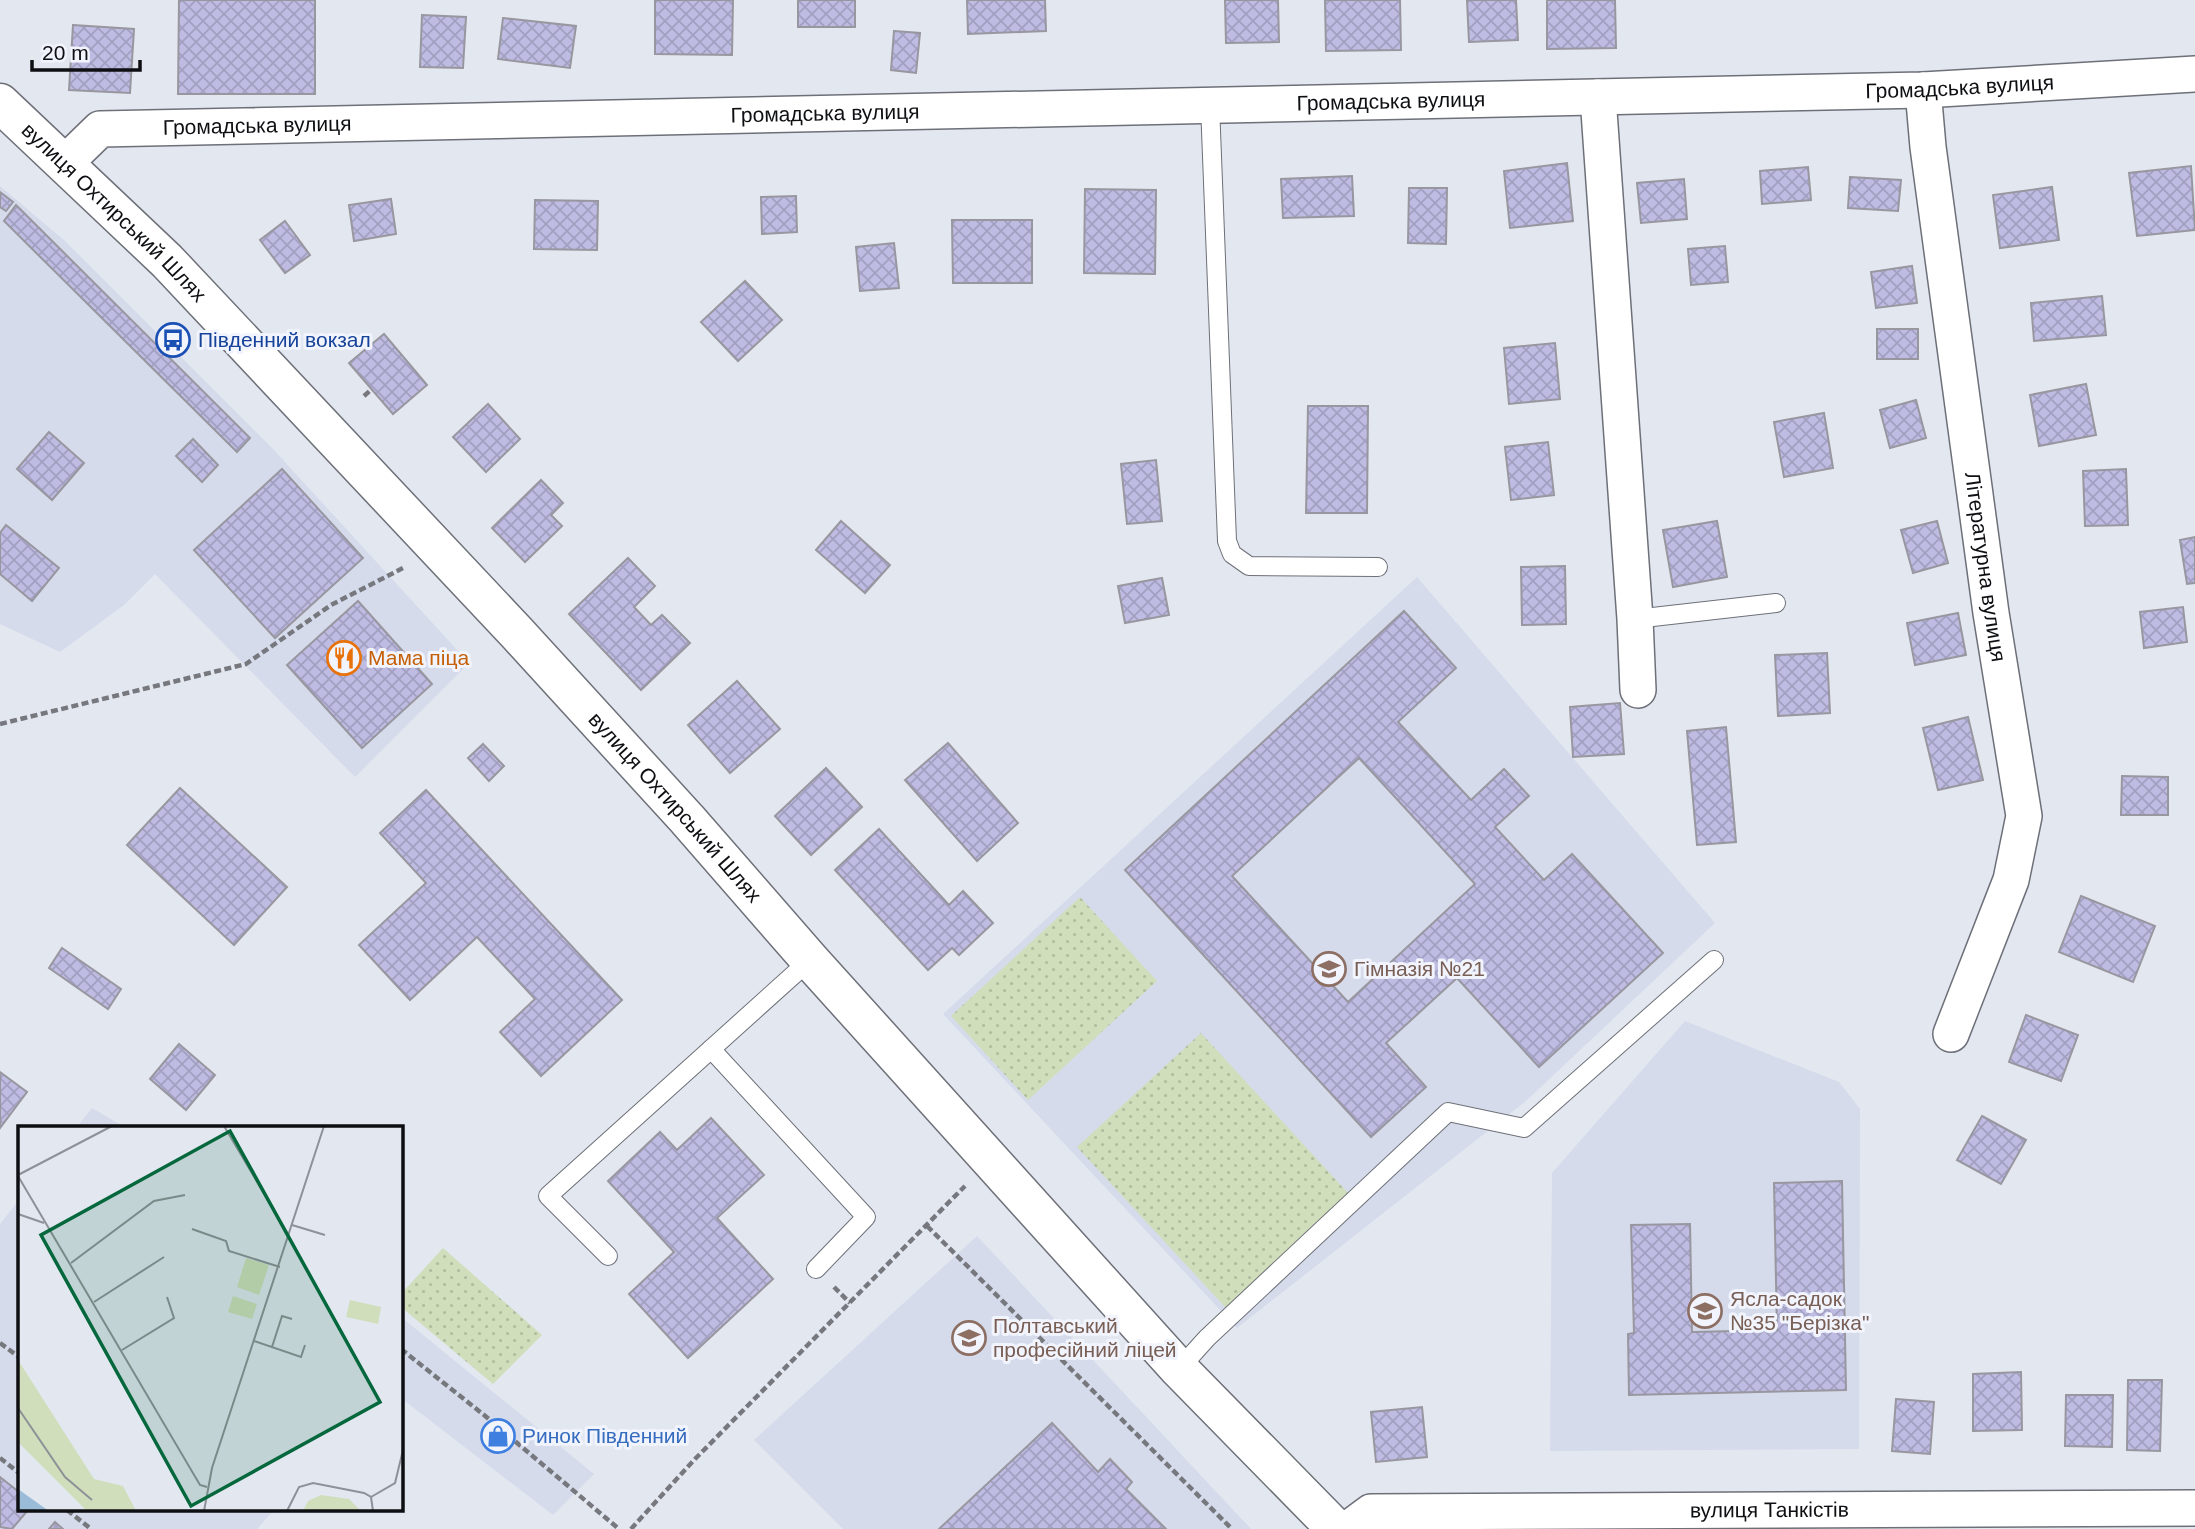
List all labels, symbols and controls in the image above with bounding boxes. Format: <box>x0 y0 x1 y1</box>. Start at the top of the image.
scale bar <box>32 28 140 72</box>
text: 20 m <box>42 41 89 64</box>
street label: Громадська вулиця <box>1865 70 2055 102</box>
street label: Громадська вулиця <box>1296 87 1486 114</box>
street label: Громадська вулиця <box>730 99 920 127</box>
street label: Громадська вулиця <box>163 112 352 139</box>
street label: вулиця Охтирський Шлях <box>18 118 211 306</box>
bus stop icon: Південний вокзал <box>154 321 192 359</box>
place label: Південний вокзал <box>198 328 371 351</box>
street label: Літературна вулиця <box>1961 470 2011 663</box>
restaurant icon: Мама піца <box>325 639 363 677</box>
place label: Мама піца <box>368 646 469 669</box>
street label: вулиця Охтирський Шлях <box>584 708 767 907</box>
school or university icon: Гімназія №21 <box>1310 950 1348 988</box>
place label: Гімназія №21 <box>1354 957 1485 980</box>
inset map <box>18 1126 402 1512</box>
place label: Ясла-садок №35 "Берізка" <box>1730 1287 1869 1334</box>
school or university icon: Ясла-садок №35 "Берізка" <box>1686 1292 1724 1330</box>
place label: Полтавський професійний ліцей <box>993 1314 1177 1361</box>
school or university icon: Полтавський професійний ліцей <box>950 1319 988 1357</box>
shop icon: Ринок Південний <box>479 1417 517 1455</box>
place label: Ринок Південний <box>522 1424 687 1447</box>
street label: вулиця Танкістів <box>1690 1498 1849 1521</box>

